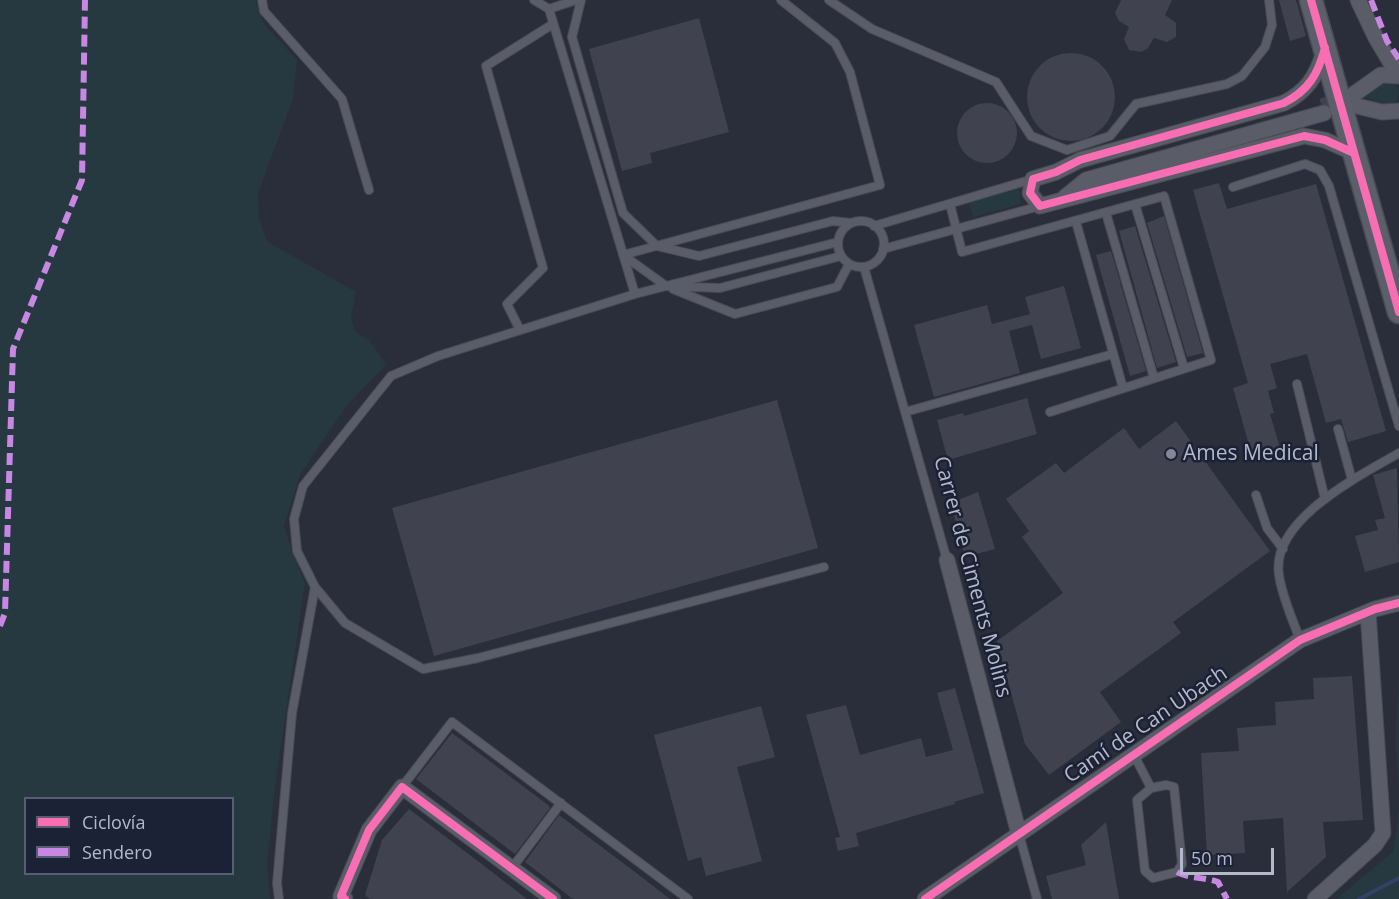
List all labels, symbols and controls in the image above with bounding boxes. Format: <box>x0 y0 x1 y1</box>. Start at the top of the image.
place label: Ames Medical <box>1183 441 1319 467</box>
marker: Ames Medical <box>1164 447 1178 461</box>
street label: Carrer de Ciments Molins <box>928 454 1016 700</box>
street label: Camí de Can Ubach <box>1060 661 1232 789</box>
legend <box>24 797 234 875</box>
text: Ciclovía <box>82 810 145 834</box>
scale bar <box>1183 836 1278 874</box>
text: Sendero <box>82 840 152 864</box>
text: 50 m <box>1191 846 1233 870</box>

